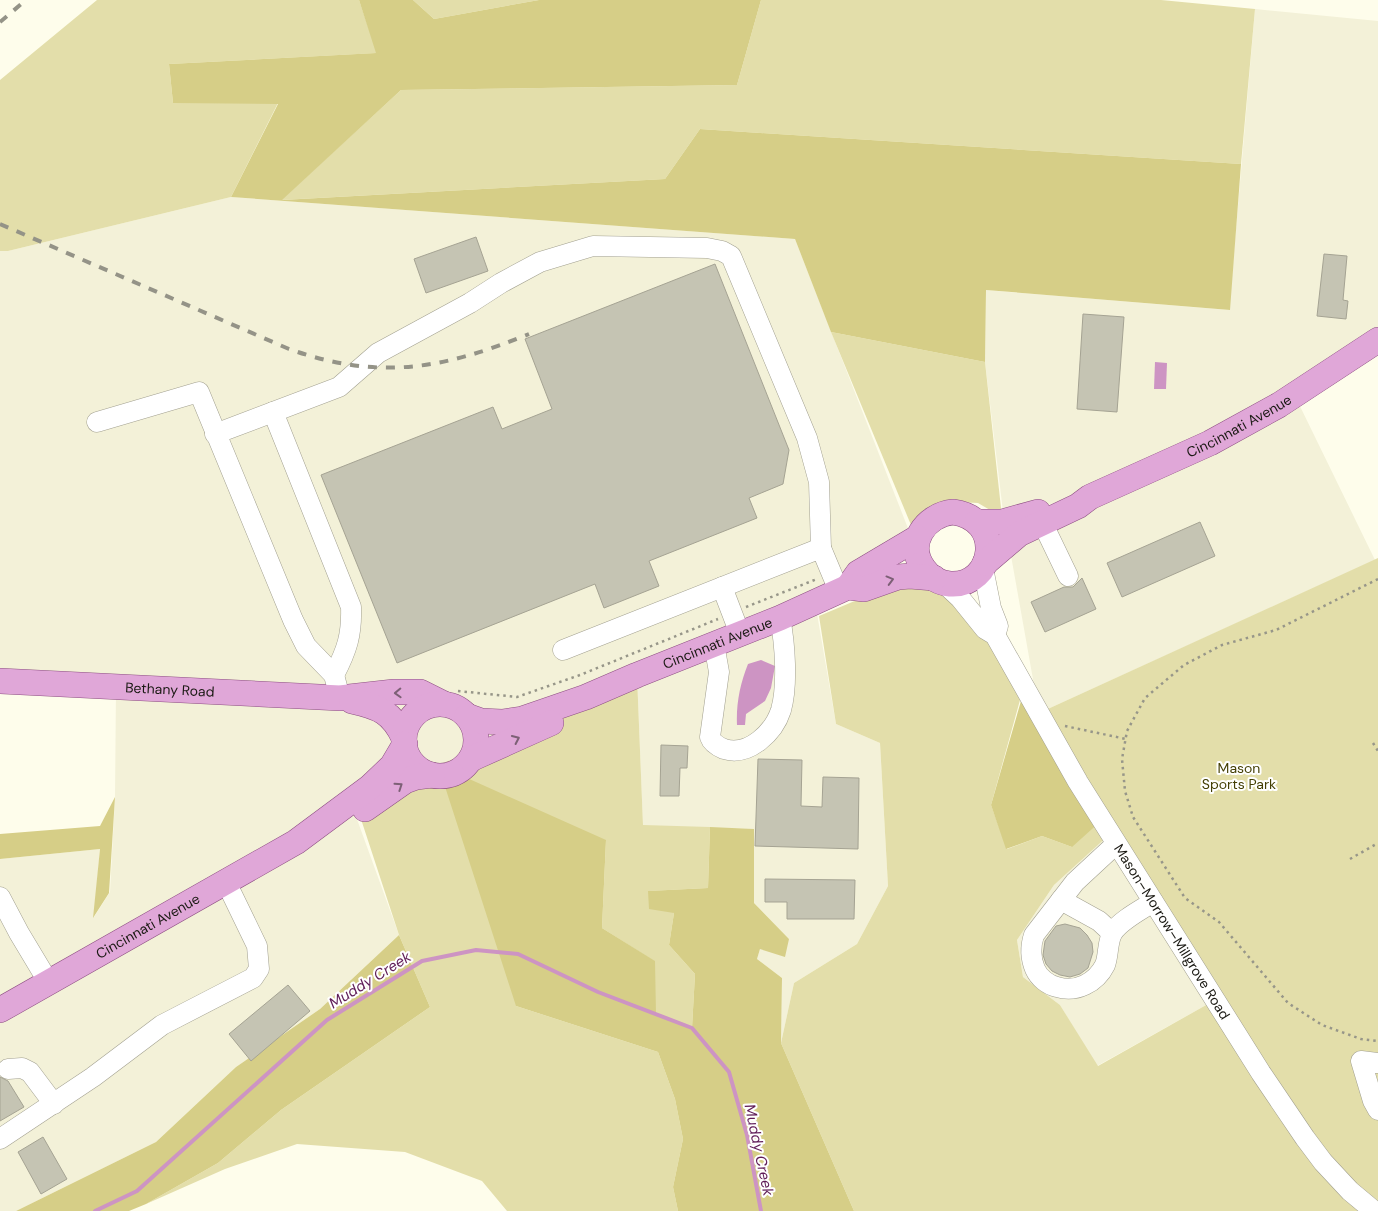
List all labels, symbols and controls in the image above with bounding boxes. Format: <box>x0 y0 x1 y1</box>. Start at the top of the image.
street label: Cincinnati Avenue <box>1184 390 1295 461</box>
one-way arrow <box>886 575 894 585</box>
street label: Cincinnati Avenue <box>660 613 775 673</box>
street label: Bethany Road <box>125 678 215 701</box>
one-way arrow <box>393 687 401 698</box>
one-way arrow <box>511 734 520 745</box>
park label: Mason Sports Park <box>1202 759 1276 793</box>
one-way arrow <box>393 783 402 792</box>
street label: Mason–Morrow–Millgrove Road <box>1110 841 1234 1023</box>
street label: Cincinnati Avenue <box>93 889 203 963</box>
water label: Muddy Creek <box>325 947 415 1013</box>
water label: Muddy Creek <box>740 1102 779 1198</box>

